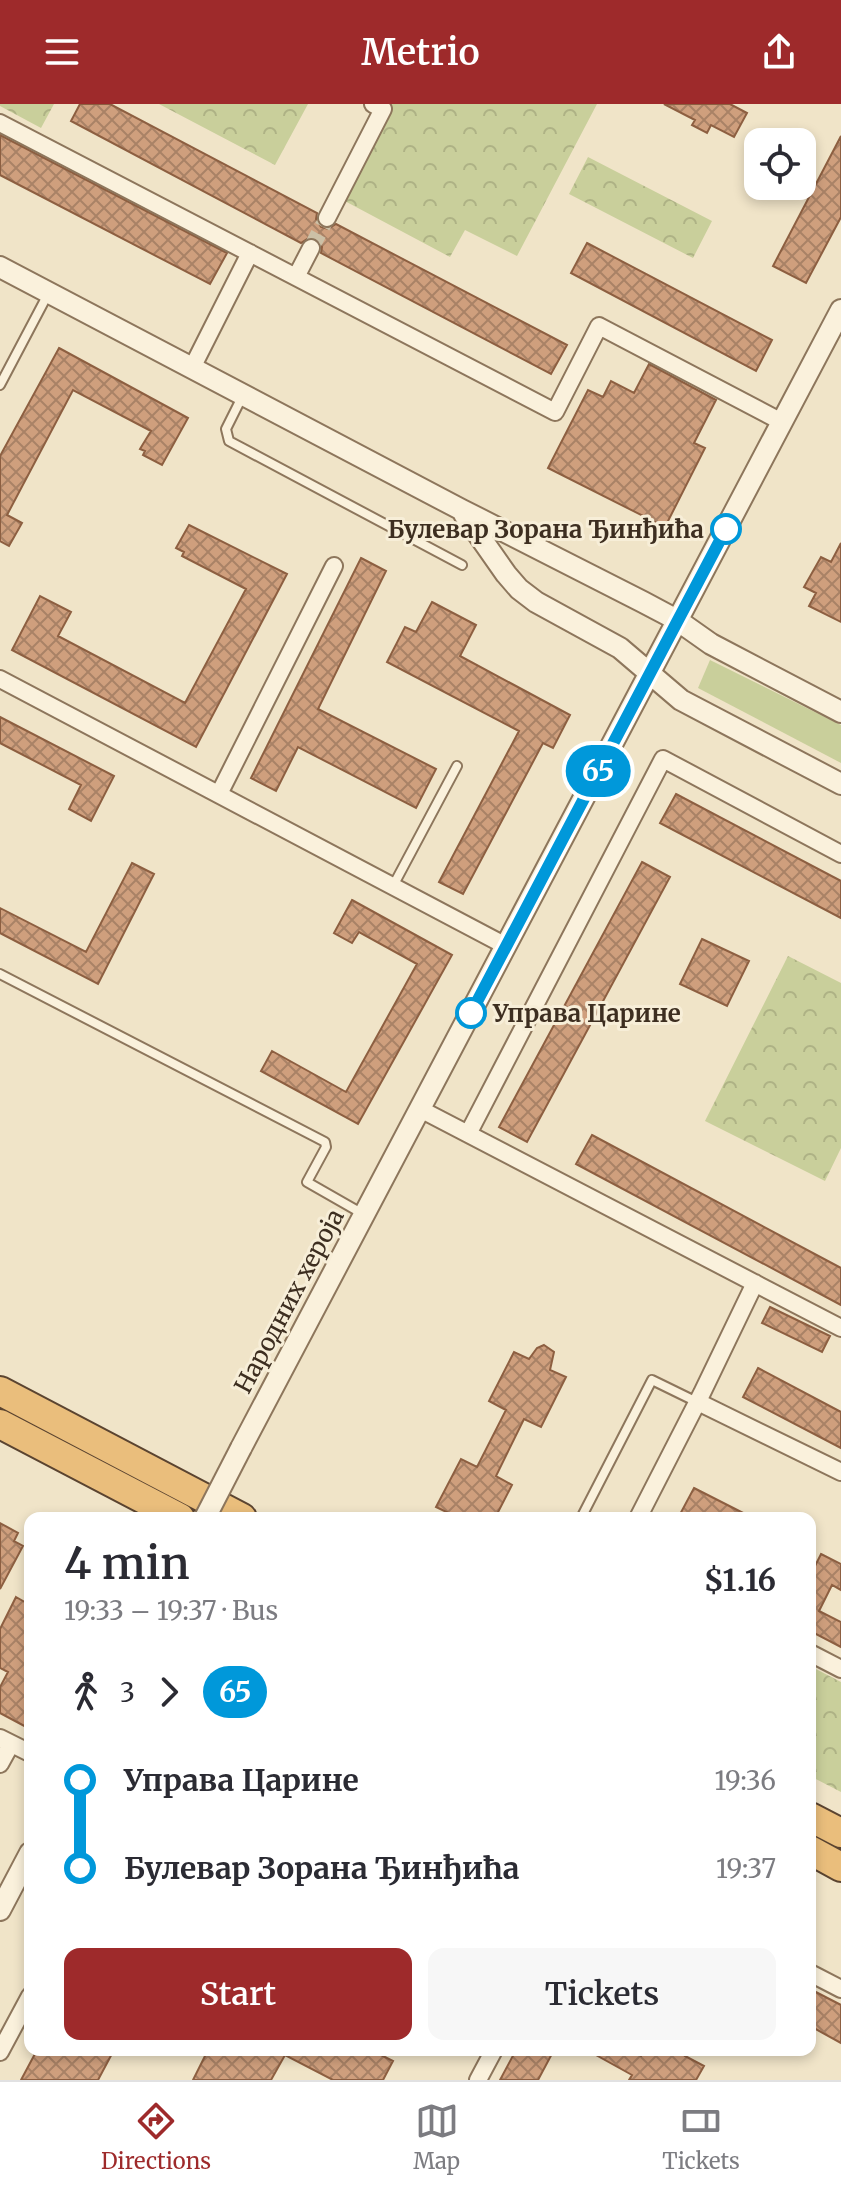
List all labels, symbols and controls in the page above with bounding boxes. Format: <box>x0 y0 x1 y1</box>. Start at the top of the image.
icon: menu <box>40 30 84 74</box>
text: Metrio <box>361 30 480 75</box>
icon: share <box>757 30 801 74</box>
map controls <box>744 128 816 200</box>
button: locate <box>744 128 816 200</box>
place label: Булевар Зорана Ђинђића <box>388 514 704 545</box>
marker: Булевар Зорана Ђинђића <box>711 514 741 544</box>
line badge: 65 <box>562 745 634 797</box>
text: 65 <box>582 753 614 789</box>
marker: Управа Царине <box>456 998 486 1028</box>
place label: Управа Царине <box>492 998 681 1029</box>
street label: Народних хероја <box>227 1203 351 1398</box>
text: 4 min <box>64 1536 190 1591</box>
text: $1.16 <box>704 1561 776 1599</box>
text: 19:33 – 19:37 · Bus <box>64 1594 278 1627</box>
icon: walk <box>64 1670 108 1714</box>
icon: forward <box>147 1670 191 1714</box>
text: 65 <box>219 1674 251 1710</box>
text: 3 <box>120 1676 135 1709</box>
text: Управа Царине <box>124 1761 359 1799</box>
text: 19:36 <box>715 1764 776 1797</box>
text: Булевар Зорана Ђинђића <box>124 1849 520 1887</box>
text: 19:37 <box>716 1852 776 1885</box>
button: Start <box>64 1948 412 2040</box>
button: Tickets <box>428 1948 776 2040</box>
tab: Directions <box>101 2099 211 2175</box>
tab: Map <box>413 2099 460 2175</box>
tab: Tickets <box>662 2099 740 2175</box>

